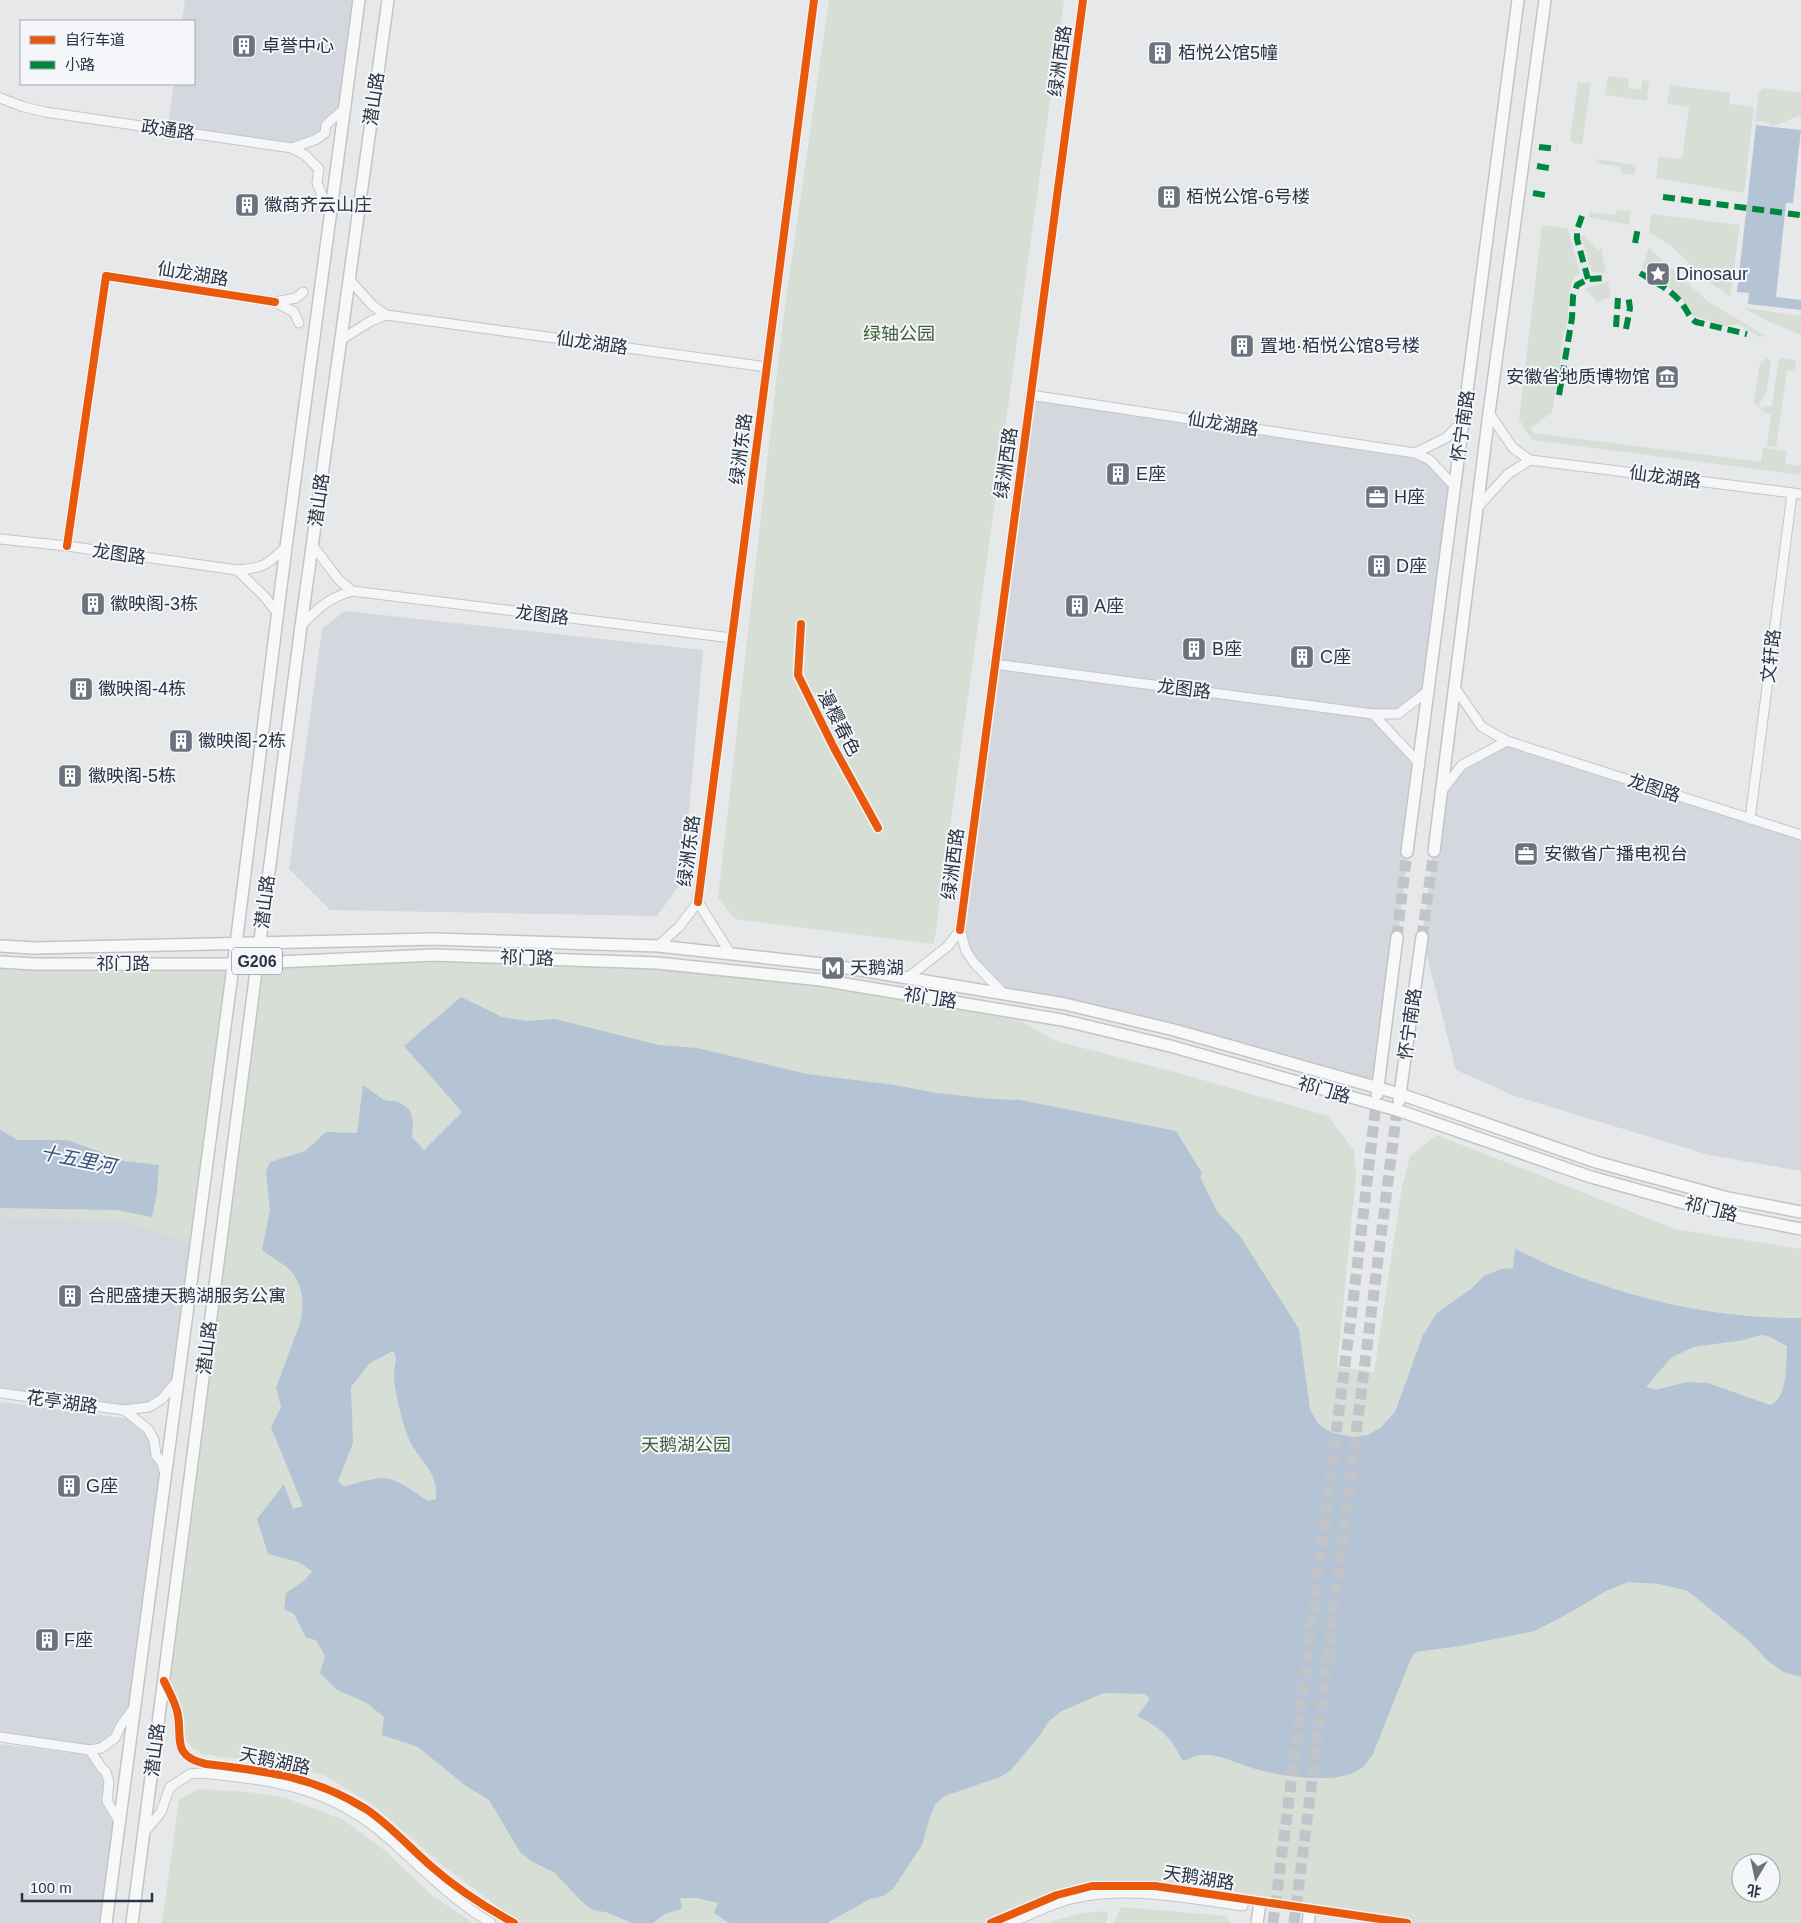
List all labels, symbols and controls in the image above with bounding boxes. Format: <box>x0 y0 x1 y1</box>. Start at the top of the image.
legend <box>20 20 195 85</box>
street label: 绿洲西路 <box>1045 24 1075 98</box>
text: 自行车道 <box>65 31 125 48</box>
building icon: 卓誉中心 <box>231 33 257 59</box>
place label: 卓誉中心 <box>262 36 334 56</box>
building icon: 栢悦公馆5幢 <box>1147 40 1173 66</box>
place label: 栢悦公馆5幢 <box>1178 43 1278 63</box>
text: 小路 <box>65 56 95 73</box>
street label: 潜山路 <box>360 71 388 127</box>
street label: 政通路 <box>140 116 196 144</box>
building icon: 栢悦公馆-6号楼 <box>1156 184 1182 210</box>
place label: 栢悦公馆-6号楼 <box>1186 187 1310 207</box>
building icon: 徽商齐云山庄 <box>234 192 260 218</box>
place label: 徽商齐云山庄 <box>264 195 372 215</box>
street label: 仙龙湖路 <box>156 258 230 290</box>
place icon: Dinosaur <box>1645 261 1671 287</box>
place label: Dinosaur <box>1676 264 1748 284</box>
park label: 绿轴公园 <box>863 324 935 344</box>
street label: 仙龙湖路 <box>555 328 629 358</box>
building icon: 置地·栢悦公馆8号楼 <box>1229 333 1255 359</box>
place label: 置地·栢悦公馆8号楼 <box>1260 336 1420 356</box>
museum icon: 安徽省地质博物馆 <box>1654 364 1680 390</box>
place label: 安徽省地质博物馆 <box>1506 367 1650 387</box>
street label: 怀宁南路 <box>1448 389 1478 463</box>
street label: 仙龙湖路 <box>1186 408 1260 440</box>
street label: 绿洲东路 <box>727 412 755 486</box>
street label: 绿洲西路 <box>991 426 1021 500</box>
building icon: E座 <box>1105 461 1131 487</box>
street label: 仙龙湖路 <box>1628 463 1702 491</box>
place label: E座 <box>1136 464 1166 484</box>
street label: 潜山路 <box>305 472 333 528</box>
office icon: H座 <box>1364 484 1390 510</box>
place label: H座 <box>1394 487 1425 507</box>
street label: 龙图路 <box>91 540 147 568</box>
building icon: D座 <box>1366 553 1392 579</box>
place label: D座 <box>1396 556 1427 576</box>
building icon: 徽映阁-3栋 <box>80 591 106 617</box>
building icon: A座 <box>1064 593 1090 619</box>
place label: 徽映阁-3栋 <box>110 594 198 614</box>
place label: A座 <box>1094 596 1124 616</box>
street label: 龙图路 <box>514 602 570 628</box>
street label: 文轩路 <box>1758 628 1784 684</box>
building icon: B座 <box>1181 636 1207 662</box>
place label: B座 <box>1212 639 1242 659</box>
building icon: C座 <box>1289 644 1315 670</box>
place label: C座 <box>1320 647 1351 667</box>
building icon: 徽映阁-4栋 <box>68 676 94 702</box>
street label: 龙图路 <box>1156 676 1212 702</box>
place label: 徽映阁-4栋 <box>98 679 186 699</box>
street label: 漫樱春色 <box>814 686 864 760</box>
building icon: 徽映阁-2栋 <box>168 728 194 754</box>
place label: 徽映阁-2栋 <box>198 731 286 751</box>
building icon: 徽映阁-5栋 <box>57 763 83 789</box>
place label: 徽映阁-5栋 <box>88 766 176 786</box>
street label: 龙图路 <box>1625 770 1683 806</box>
street label: 绿洲东路 <box>675 814 703 888</box>
street label: 绿洲西路 <box>939 827 967 901</box>
office icon: 安徽省广播电视台 <box>1513 841 1539 867</box>
place label: 安徽省广播电视台 <box>1544 844 1688 864</box>
street label: 潜山路 <box>252 874 278 930</box>
street label: 祁门路 <box>500 947 554 969</box>
road number: G206 <box>232 948 282 974</box>
street label: 祁门路 <box>96 954 150 974</box>
metro station icon: 天鹅湖 <box>820 955 846 981</box>
place label: 天鹅湖 <box>850 958 904 978</box>
street label: 祁门路 <box>902 984 958 1012</box>
street label: 怀宁南路 <box>1395 987 1425 1061</box>
street label: 祁门路 <box>1295 1073 1353 1107</box>
water label: 十五里河 <box>39 1142 121 1178</box>
street label: 祁门路 <box>1682 1193 1740 1225</box>
building icon: 合肥盛捷天鹅湖服务公寓 <box>57 1283 83 1309</box>
place label: 合肥盛捷天鹅湖服务公寓 <box>88 1286 286 1306</box>
street label: 潜山路 <box>194 1320 220 1376</box>
street label: 花亭湖路 <box>25 1387 99 1417</box>
park label: 天鹅湖公园 <box>641 1435 731 1455</box>
building icon: G座 <box>56 1473 82 1499</box>
place label: G座 <box>86 1476 118 1496</box>
building icon: F座 <box>34 1627 60 1653</box>
place label: F座 <box>64 1630 93 1650</box>
street label: 潜山路 <box>142 1722 168 1778</box>
street label: 天鹅湖路 <box>238 1744 312 1778</box>
north arrow <box>1731 1853 1781 1903</box>
street label: 天鹅湖路 <box>1162 1862 1236 1894</box>
scale bar <box>22 1870 152 1902</box>
text: 100 m <box>30 1879 72 1896</box>
text: 北 <box>1746 1882 1762 1900</box>

